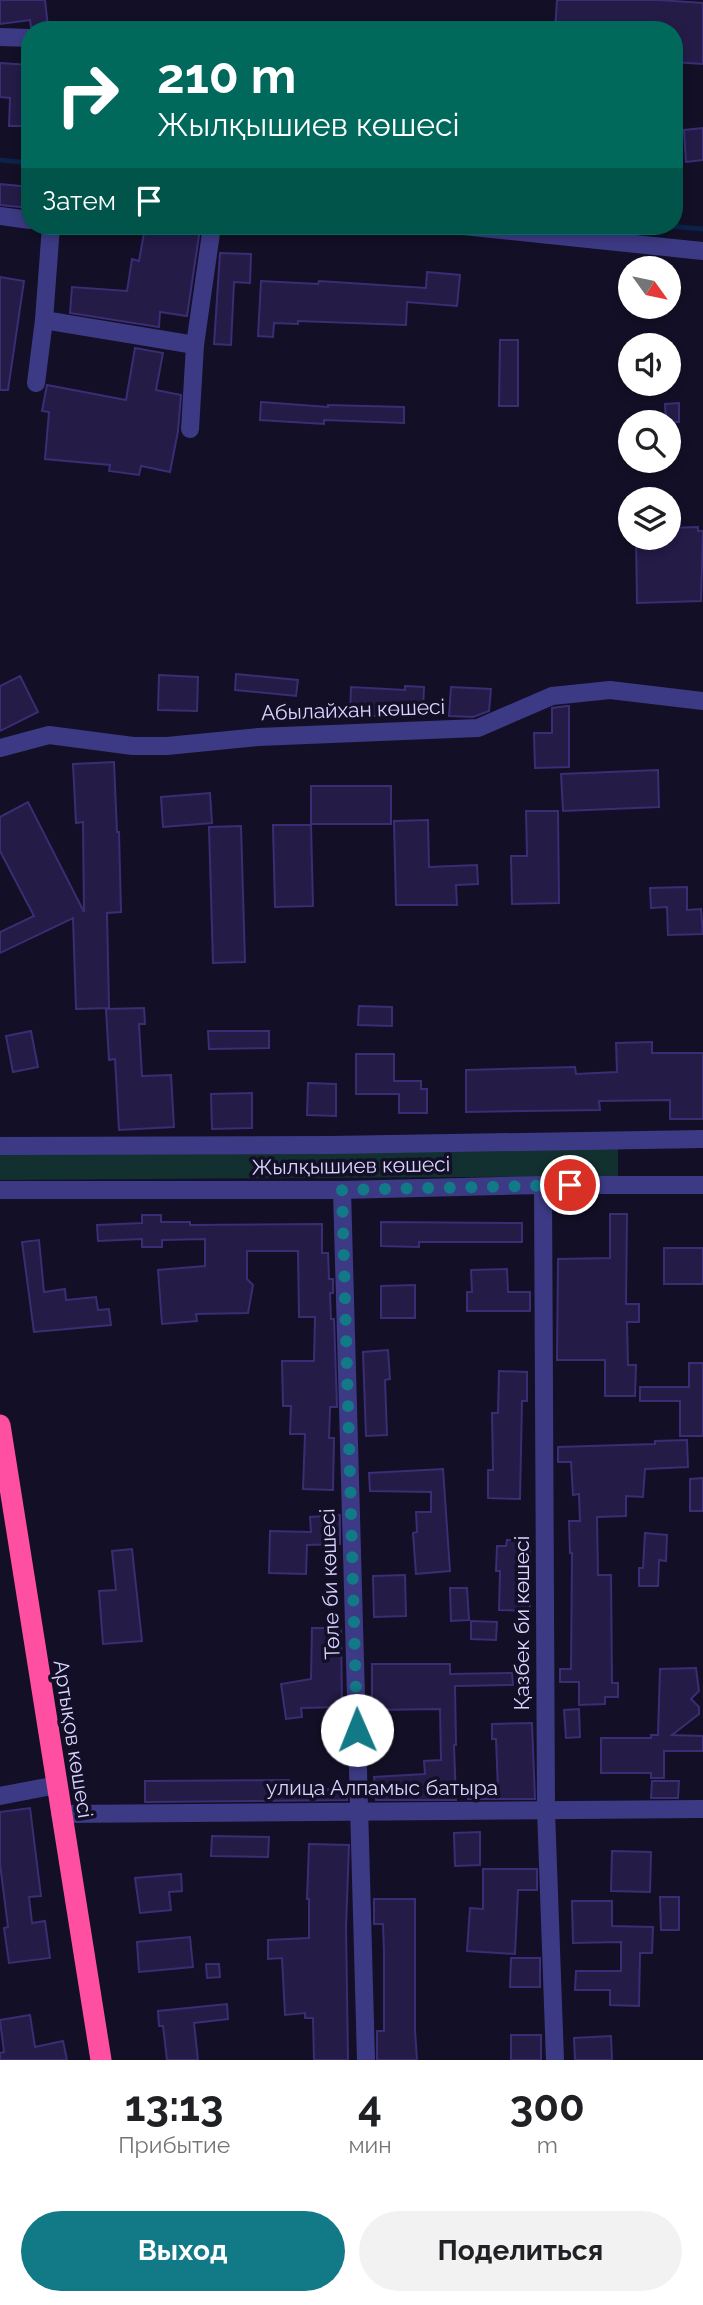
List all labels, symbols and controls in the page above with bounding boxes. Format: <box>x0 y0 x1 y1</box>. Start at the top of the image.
text: 210 m <box>157 47 296 104</box>
icon: right <box>42 49 133 140</box>
text: Жылқышиев көшесі <box>157 106 460 143</box>
icon: arrive <box>130 182 168 220</box>
text: Затем <box>42 186 116 216</box>
north arrow <box>618 256 681 318</box>
map controls <box>618 256 681 550</box>
button: sound <box>618 333 681 396</box>
button: search <box>618 410 681 473</box>
button: layers <box>618 487 681 550</box>
street label: Абылайхан көшесі <box>260 694 445 725</box>
street label: Жылқышиев көшесі <box>252 1151 450 1180</box>
pin <box>540 1155 600 1215</box>
icon: arrive <box>551 1166 589 1204</box>
street label: Төле би көшесі <box>314 1508 345 1660</box>
street label: Қазбек би көшесі <box>509 1536 534 1710</box>
street label: Артықов көшесі <box>49 1658 98 1820</box>
position arrow <box>320 1693 394 1767</box>
street label: улица Алпамыс батыра <box>266 1775 498 1800</box>
text: 13:13 <box>125 2082 224 2131</box>
text: 4 <box>358 2082 382 2131</box>
text: 300 <box>510 2082 585 2131</box>
text: Прибытие <box>118 2131 230 2158</box>
text: мин <box>348 2131 392 2158</box>
text: m <box>537 2131 558 2158</box>
button: Выход <box>21 2211 345 2291</box>
button: Поделиться <box>359 2211 682 2291</box>

